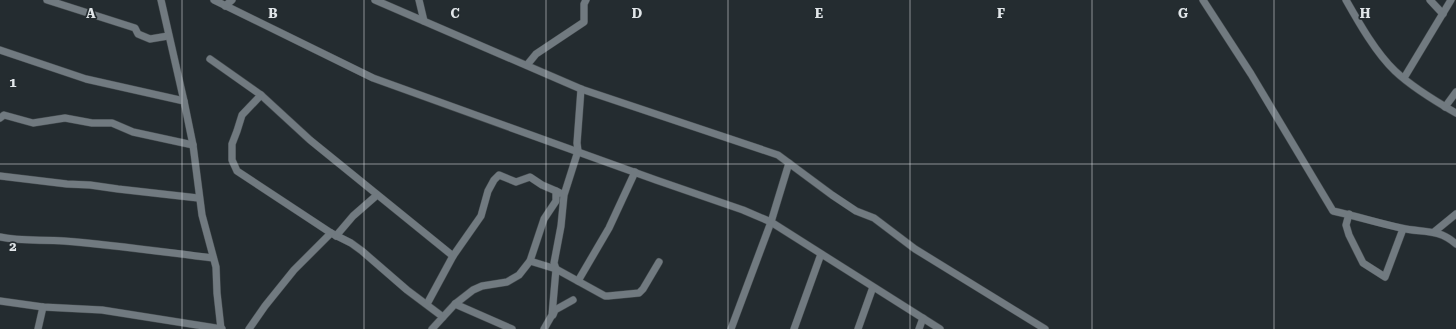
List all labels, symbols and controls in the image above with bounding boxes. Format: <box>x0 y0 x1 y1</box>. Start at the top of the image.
text: A <box>86 6 96 21</box>
text: B <box>268 6 278 21</box>
text: C <box>450 6 460 21</box>
text: D <box>632 6 642 21</box>
text: E <box>815 6 823 21</box>
text: F <box>997 6 1005 21</box>
text: G <box>1178 6 1188 21</box>
text: H <box>1360 6 1371 21</box>
text: 1 <box>9 75 17 90</box>
text: 2 <box>9 239 17 254</box>

